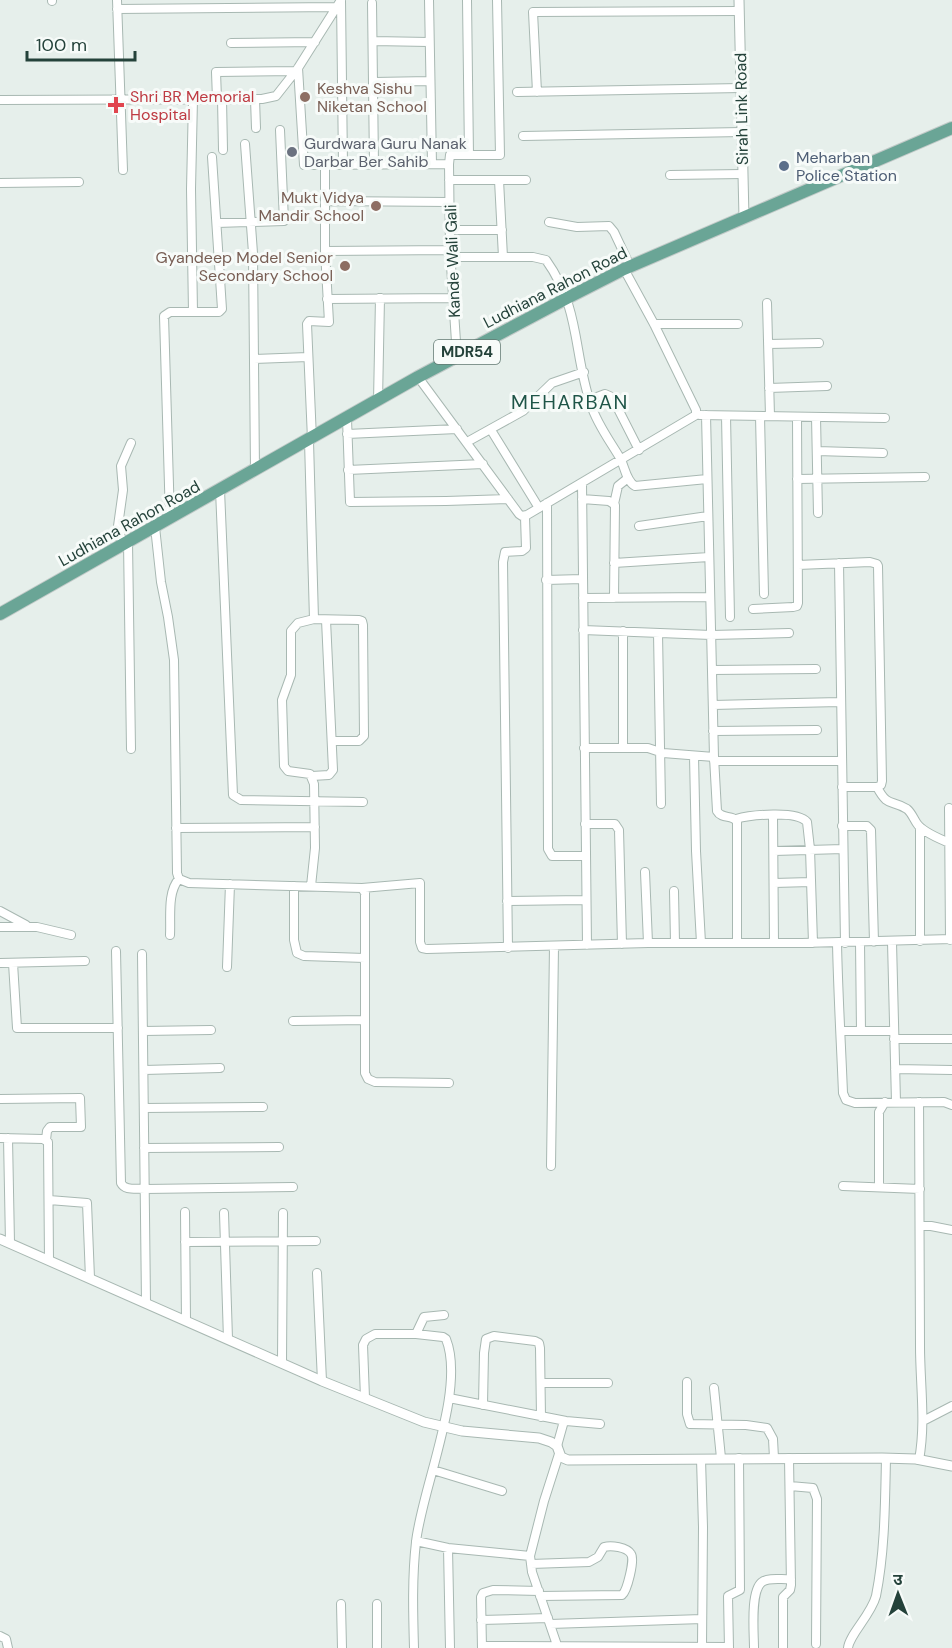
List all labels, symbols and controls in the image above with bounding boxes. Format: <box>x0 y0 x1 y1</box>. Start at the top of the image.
scale bar <box>27 24 135 62</box>
text: 100 m <box>36 33 87 57</box>
street label: Sirah Link Road <box>730 53 753 165</box>
place label: Keshva Sishu Niketan School <box>317 78 427 117</box>
place label: Shri BR Memorial Hospital <box>130 86 254 125</box>
marker: Keshva Sishu Niketan School <box>298 90 312 104</box>
marker: Shri BR Memorial Hospital <box>107 96 125 114</box>
place label: Gurdwara Guru Nanak Darbar Ber Sahib <box>304 133 467 172</box>
marker: Gurdwara Guru Nanak Darbar Ber Sahib <box>285 145 299 159</box>
place label: Meharban Police Station <box>796 147 897 186</box>
marker: Meharban Police Station <box>777 159 791 173</box>
place label: Mukt Vidya Mandir School <box>258 187 364 226</box>
marker: Mukt Vidya Mandir School <box>369 199 383 213</box>
street label: Kande Wali Gali <box>440 204 465 318</box>
street label: Ludhiana Rahon Road <box>480 242 631 333</box>
place label: Gyandeep Model Senior Secondary School <box>155 247 333 286</box>
marker: Gyandeep Model Senior Secondary School <box>338 259 352 273</box>
road number: MDR54 <box>434 340 500 364</box>
district label: MEHARBAN <box>511 389 629 415</box>
street label: Ludhiana Rahon Road <box>55 476 204 571</box>
north arrow <box>868 1564 928 1624</box>
text: उ <box>893 1569 903 1590</box>

